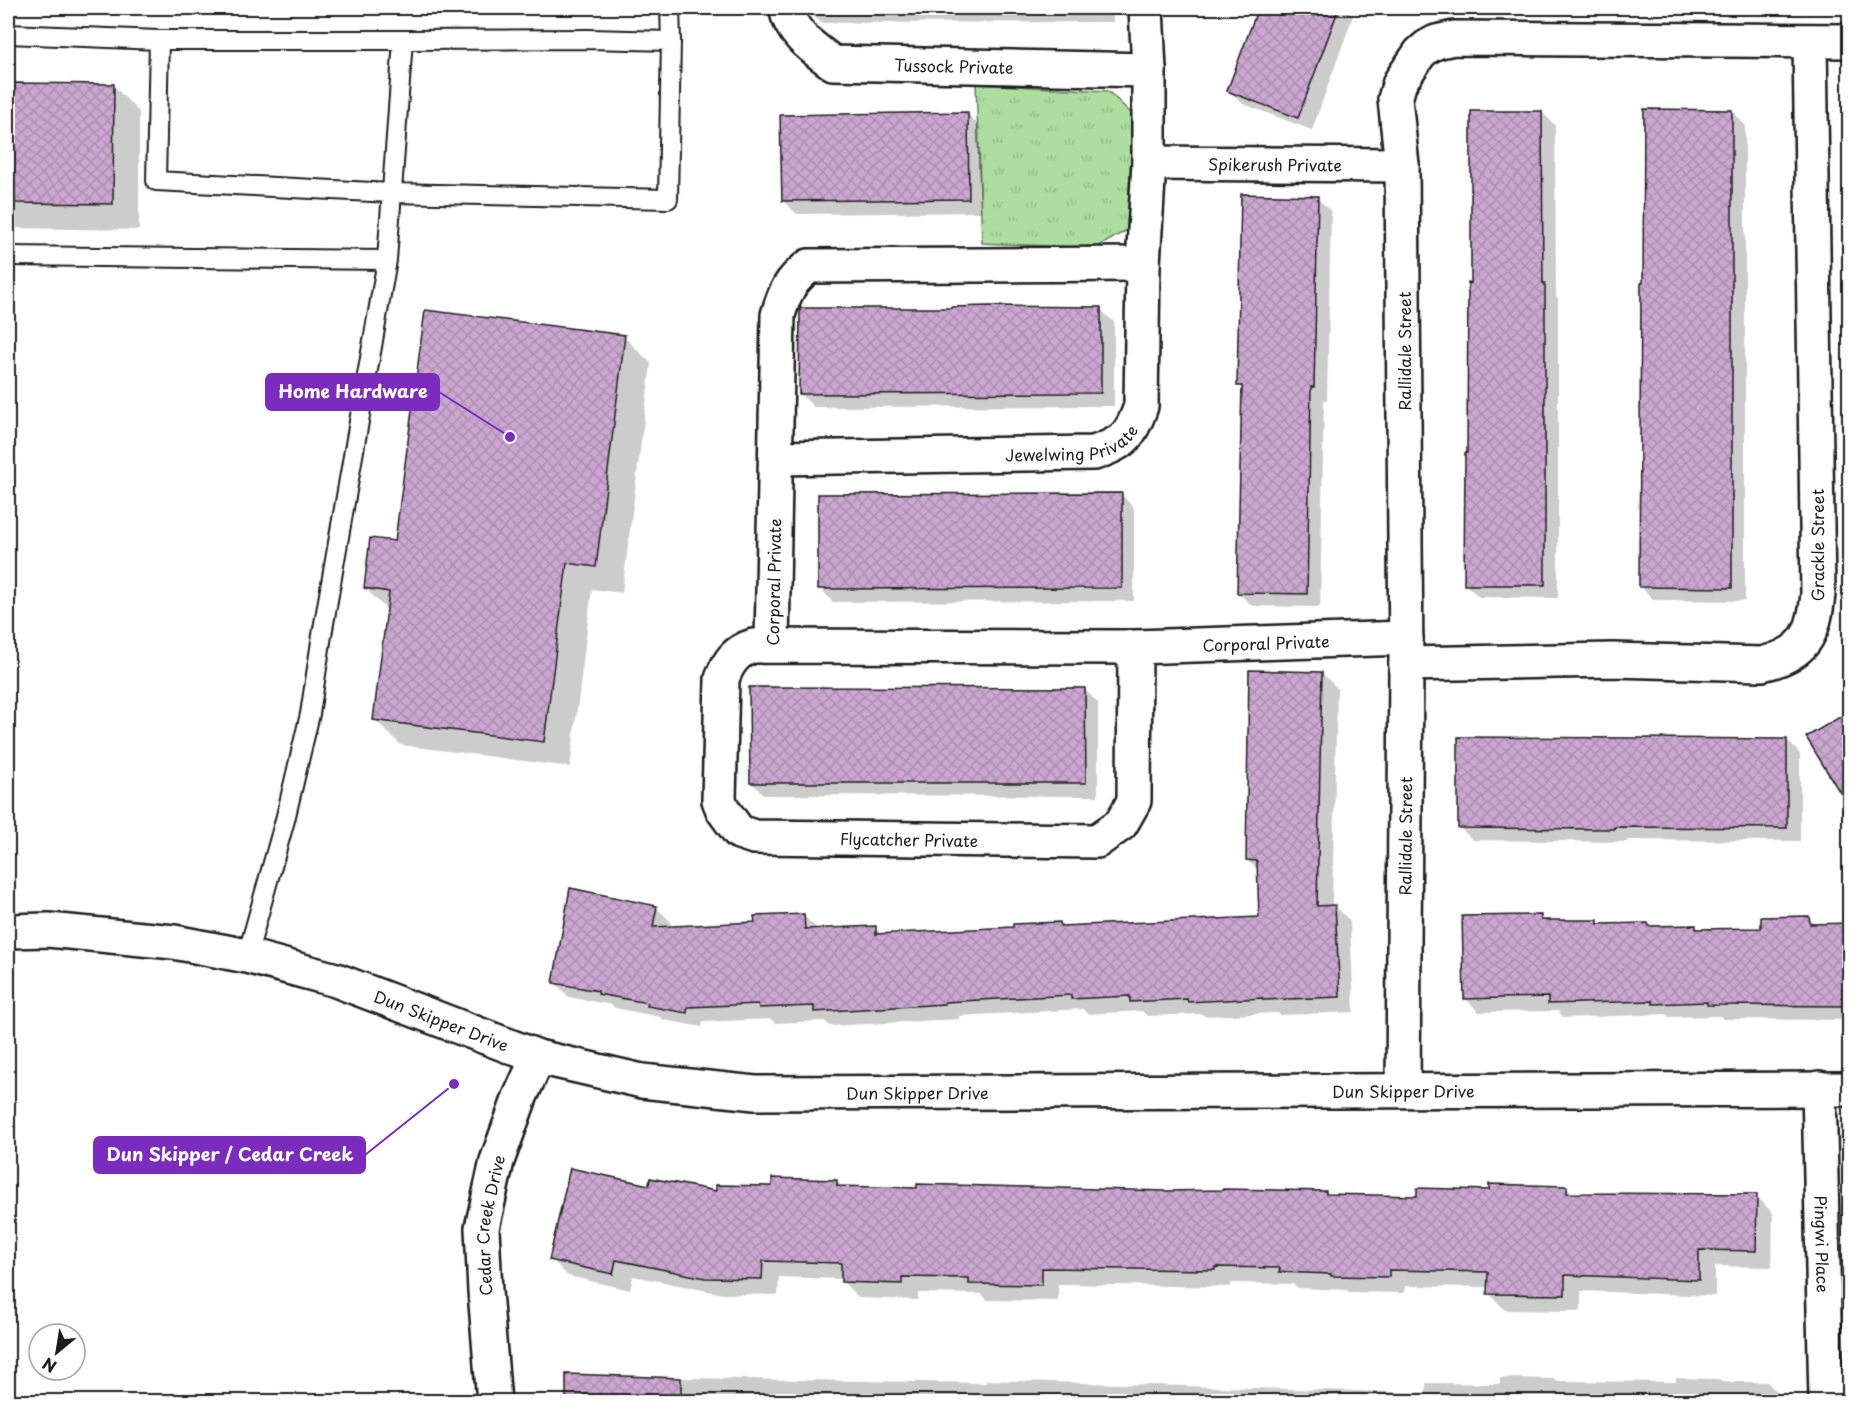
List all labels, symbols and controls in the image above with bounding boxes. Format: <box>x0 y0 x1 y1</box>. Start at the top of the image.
street label: Tussock Private <box>894 52 1014 79</box>
street label: Spikerush Private <box>1208 151 1342 177</box>
street label: Rallidale Street <box>1392 291 1416 410</box>
callout: Home Hardware <box>266 374 439 410</box>
text: Home Hardware <box>278 377 428 404</box>
street label: Jewelwing Private <box>1005 420 1143 466</box>
street label: Grackle Street <box>1805 488 1829 601</box>
street label: Corporal Private <box>760 518 786 646</box>
street label: Corporal Private <box>1202 629 1330 657</box>
street label: Rallidale Street <box>1392 776 1417 896</box>
street label: Flycatcher Private <box>840 826 978 852</box>
street label: Dun Skipper Drive <box>371 984 512 1057</box>
street label: Dun Skipper Drive <box>1332 1078 1475 1103</box>
street label: Dun Skipper Drive <box>846 1080 989 1105</box>
callout: Dun Skipper / Cedar Creek <box>94 1137 365 1173</box>
text: Dun Skipper / Cedar Creek <box>106 1140 354 1167</box>
street label: Cedar Creek Drive <box>470 1151 510 1296</box>
street label: Pingwi Place <box>1809 1195 1836 1293</box>
north arrow <box>27 1322 87 1382</box>
text: N <box>38 1352 60 1379</box>

